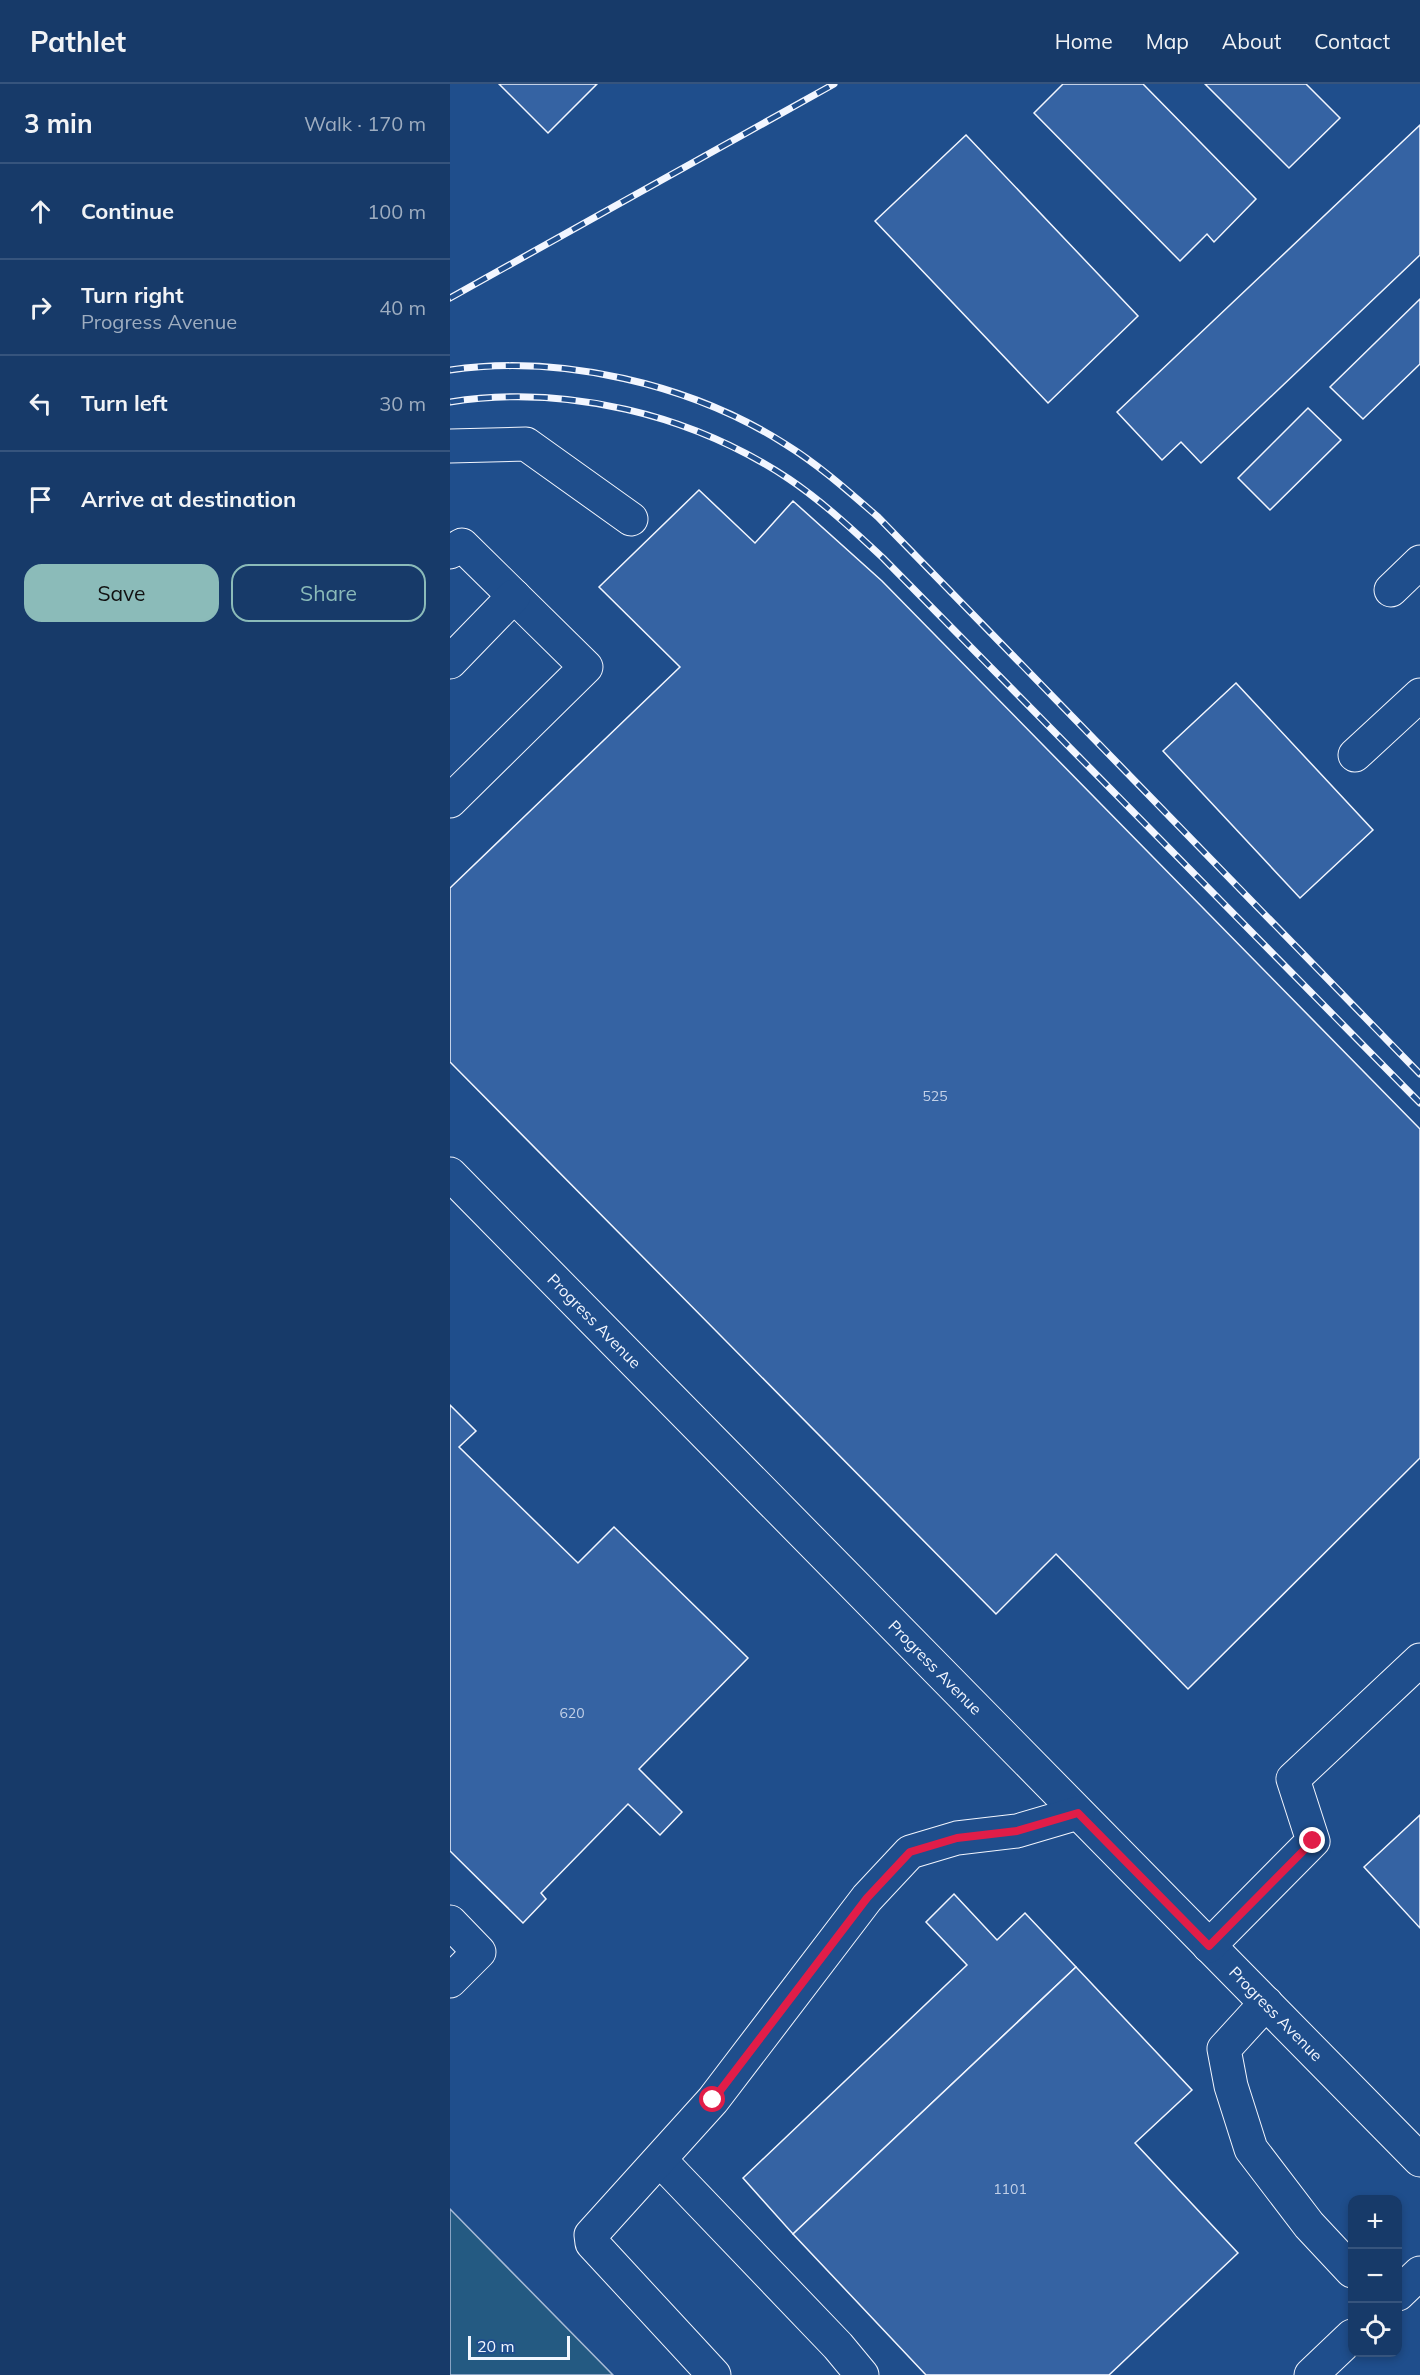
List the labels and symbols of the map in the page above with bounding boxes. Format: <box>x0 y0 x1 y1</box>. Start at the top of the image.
house number: 525 <box>922 1087 948 1105</box>
street label: Progress Avenue <box>543 1269 645 1372</box>
street label: Progress Avenue <box>884 1616 986 1719</box>
house number: 620 <box>559 1704 585 1722</box>
route end <box>1299 1827 1325 1853</box>
street label: Progress Avenue <box>1225 1962 1327 2065</box>
route start <box>699 2086 725 2112</box>
house number: 1101 <box>993 2180 1027 2198</box>
scale bar <box>468 2333 570 2360</box>

